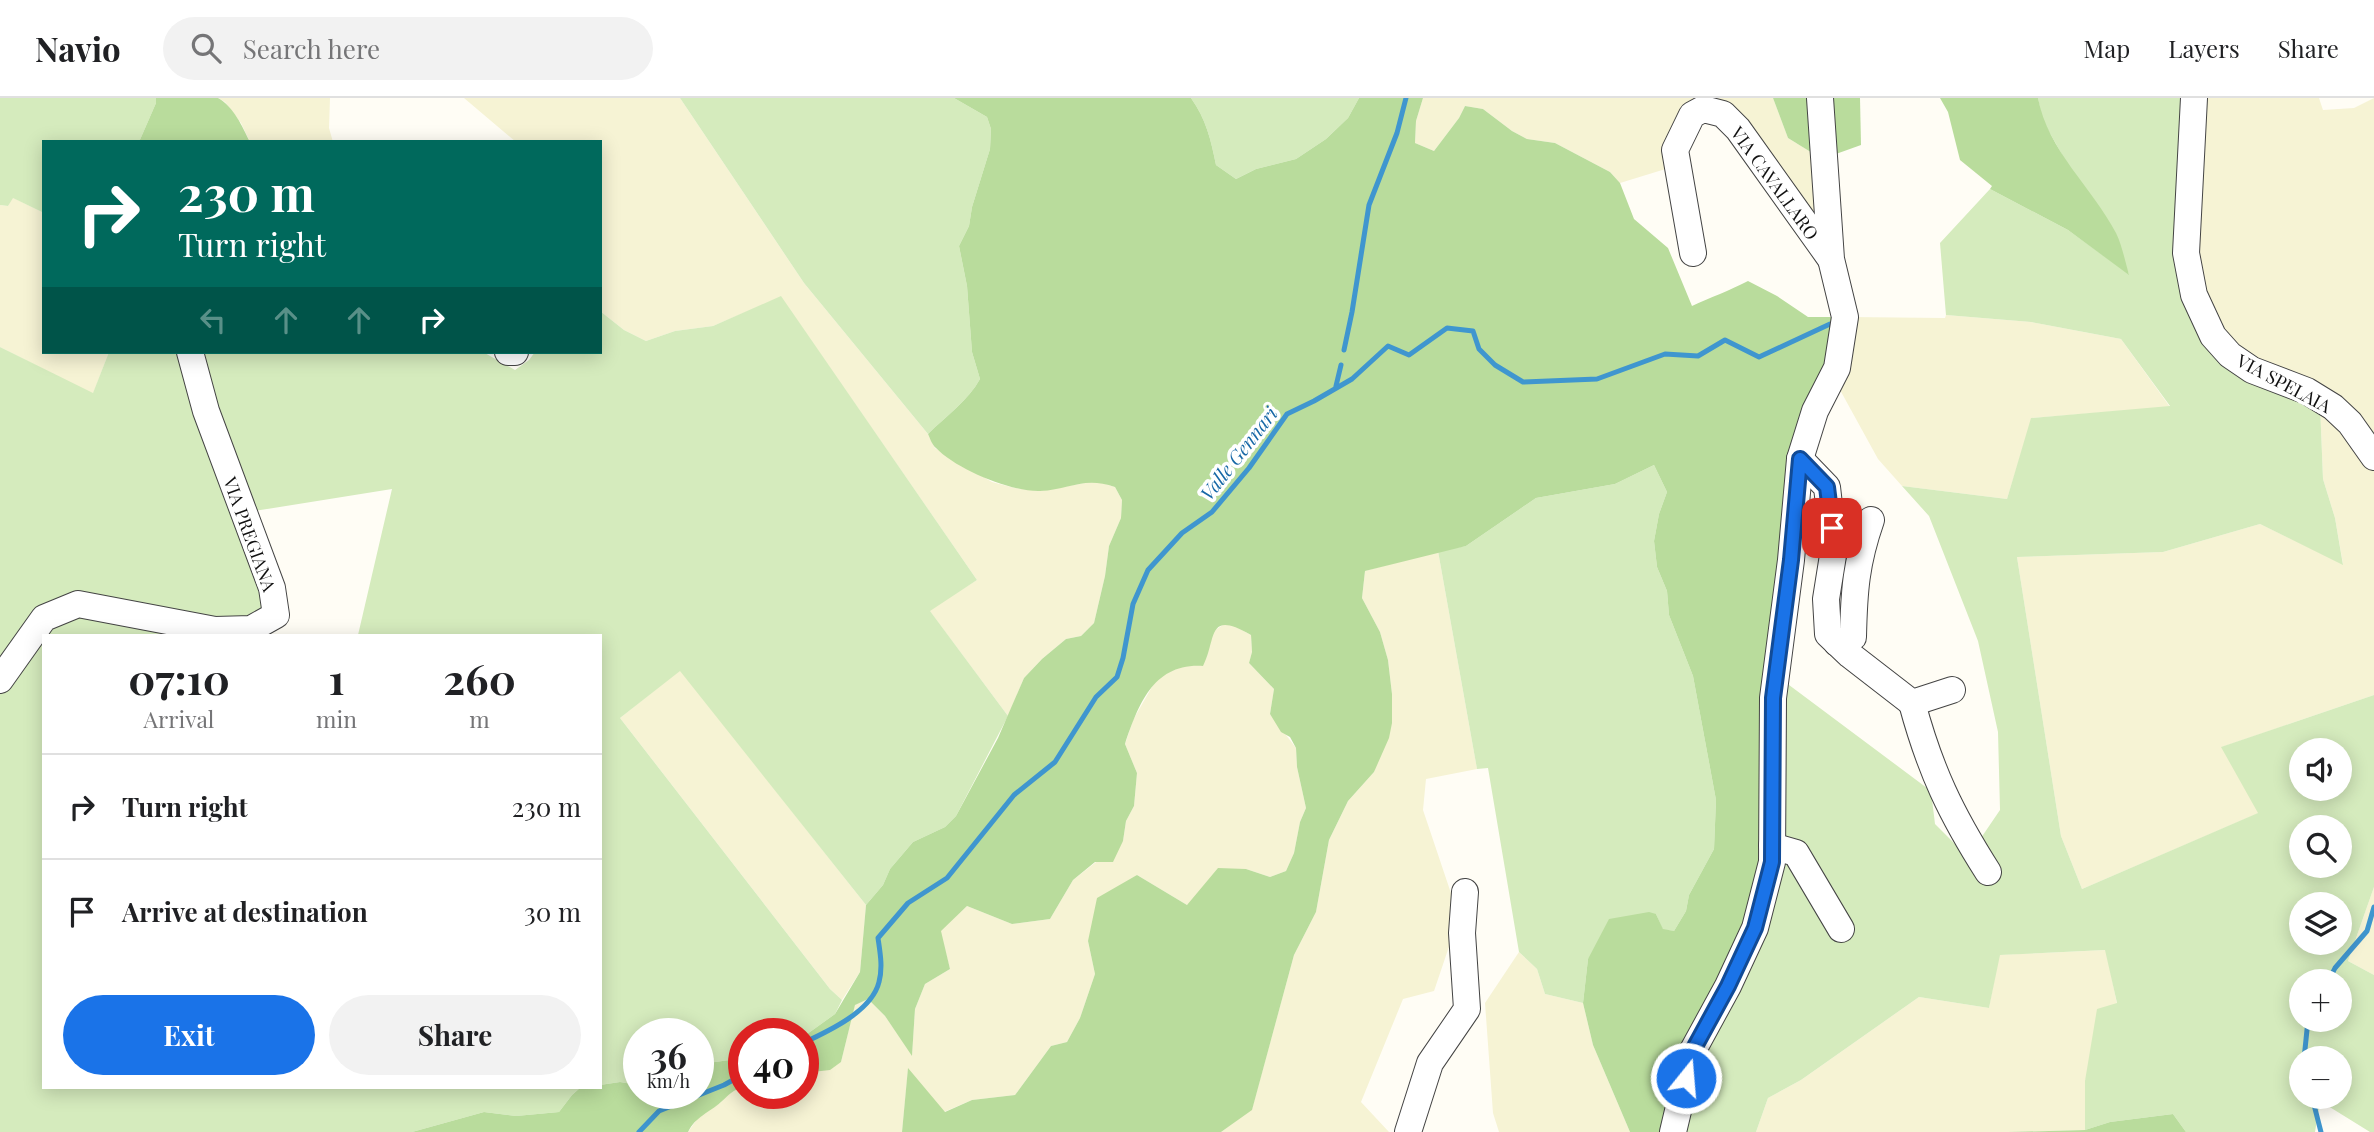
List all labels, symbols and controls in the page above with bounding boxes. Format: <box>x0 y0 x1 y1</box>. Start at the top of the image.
search box <box>163 17 653 80</box>
text: Navio <box>35 26 121 70</box>
icon: search <box>187 29 225 67</box>
text: Search here <box>243 31 380 66</box>
text: Map <box>2084 32 2130 64</box>
text: Layers <box>2168 32 2240 64</box>
text: Share <box>2278 32 2339 64</box>
street label: VIA CAVALLARO <box>1725 121 1824 244</box>
text: 230 m <box>178 159 315 224</box>
icon: right <box>63 168 154 259</box>
text: Turn right <box>178 222 326 265</box>
icon: left <box>194 301 232 339</box>
icon: ahead <box>267 301 305 339</box>
icon: ahead <box>340 301 378 339</box>
icon: right <box>413 301 451 339</box>
street label: VIA SPELAIA <box>2232 348 2336 418</box>
water label: Valle Gennari <box>1193 400 1283 505</box>
street label: VIA PREGIANA <box>218 473 282 595</box>
pin <box>1802 498 1862 558</box>
icon: arrive <box>1813 509 1851 547</box>
text: 07:10 <box>128 650 230 706</box>
text: 1 <box>328 650 345 706</box>
text: 260 <box>443 650 516 706</box>
text: Arrival <box>144 703 214 734</box>
text: min <box>316 703 357 734</box>
text: m <box>469 703 490 734</box>
map controls <box>2289 738 2352 1109</box>
button: sound <box>2289 738 2352 801</box>
icon: right <box>63 788 101 826</box>
text: Turn right <box>122 789 248 824</box>
text: 230 m <box>512 789 581 824</box>
button: search <box>2289 815 2352 878</box>
button: layers <box>2289 892 2352 955</box>
icon: arrive <box>63 893 101 931</box>
text: Arrive at destination <box>122 894 368 929</box>
text: 30 m <box>524 894 581 929</box>
button: + <box>2289 969 2352 1032</box>
button: Exit <box>63 995 315 1075</box>
button: Share <box>329 995 581 1075</box>
speed limit sign: 40 <box>728 1018 819 1109</box>
text: 36 <box>650 1031 687 1078</box>
position arrow <box>1649 1041 1723 1115</box>
button: − <box>2289 1046 2352 1109</box>
text: km/h <box>647 1069 690 1093</box>

